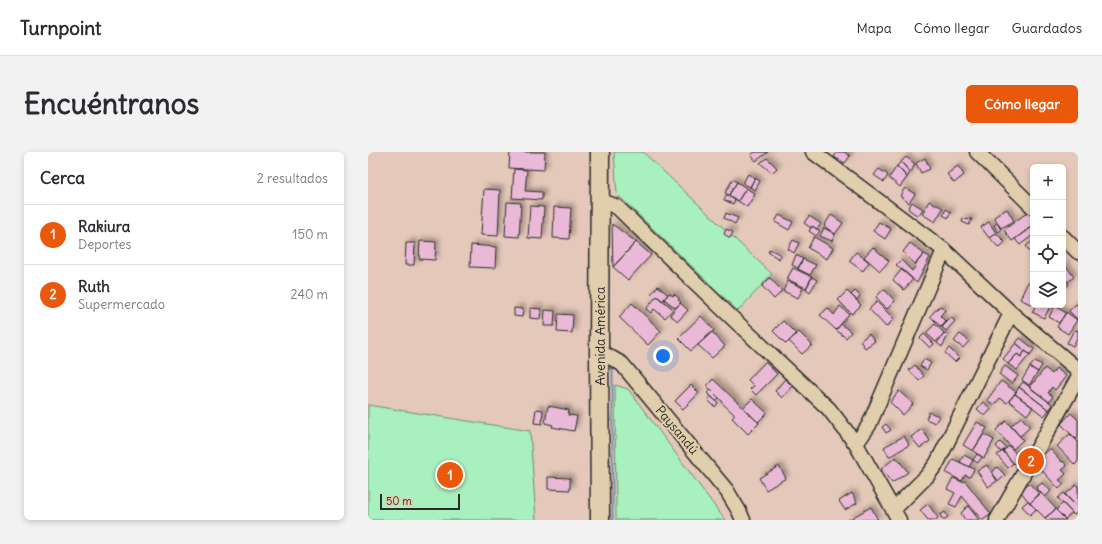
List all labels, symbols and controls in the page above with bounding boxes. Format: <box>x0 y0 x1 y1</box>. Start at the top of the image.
text: Turnpoint <box>20 16 101 40</box>
text: Mapa <box>857 19 892 37</box>
text: Cómo llegar <box>914 19 990 37</box>
text: Guardados <box>1012 19 1082 37</box>
button: Cómo llegar <box>966 85 1078 123</box>
text: Encuéntranos <box>24 86 199 122</box>
map controls <box>1030 164 1066 308</box>
button: + <box>1030 164 1066 200</box>
text: Cerca <box>40 167 85 189</box>
text: 2 resultados <box>257 170 328 187</box>
button: − <box>1030 200 1066 236</box>
text: Rakiura <box>78 217 130 236</box>
text: 1 <box>50 226 56 243</box>
text: 150 m <box>292 226 328 243</box>
text: Deportes <box>78 236 131 253</box>
button: locate <box>1030 236 1066 272</box>
button: layers <box>1030 272 1066 308</box>
text: Ruth <box>78 277 110 296</box>
text: 2 <box>49 286 57 303</box>
text: 240 m <box>291 286 328 303</box>
street label: Avenida América <box>592 286 609 386</box>
text: Supermercado <box>78 296 165 313</box>
your location <box>653 346 673 366</box>
street label: Paysandú <box>652 402 703 458</box>
pin: 2 <box>1018 446 1044 476</box>
pin: 1 <box>437 460 463 490</box>
scale bar <box>380 492 460 511</box>
text: 50 m <box>386 494 412 508</box>

